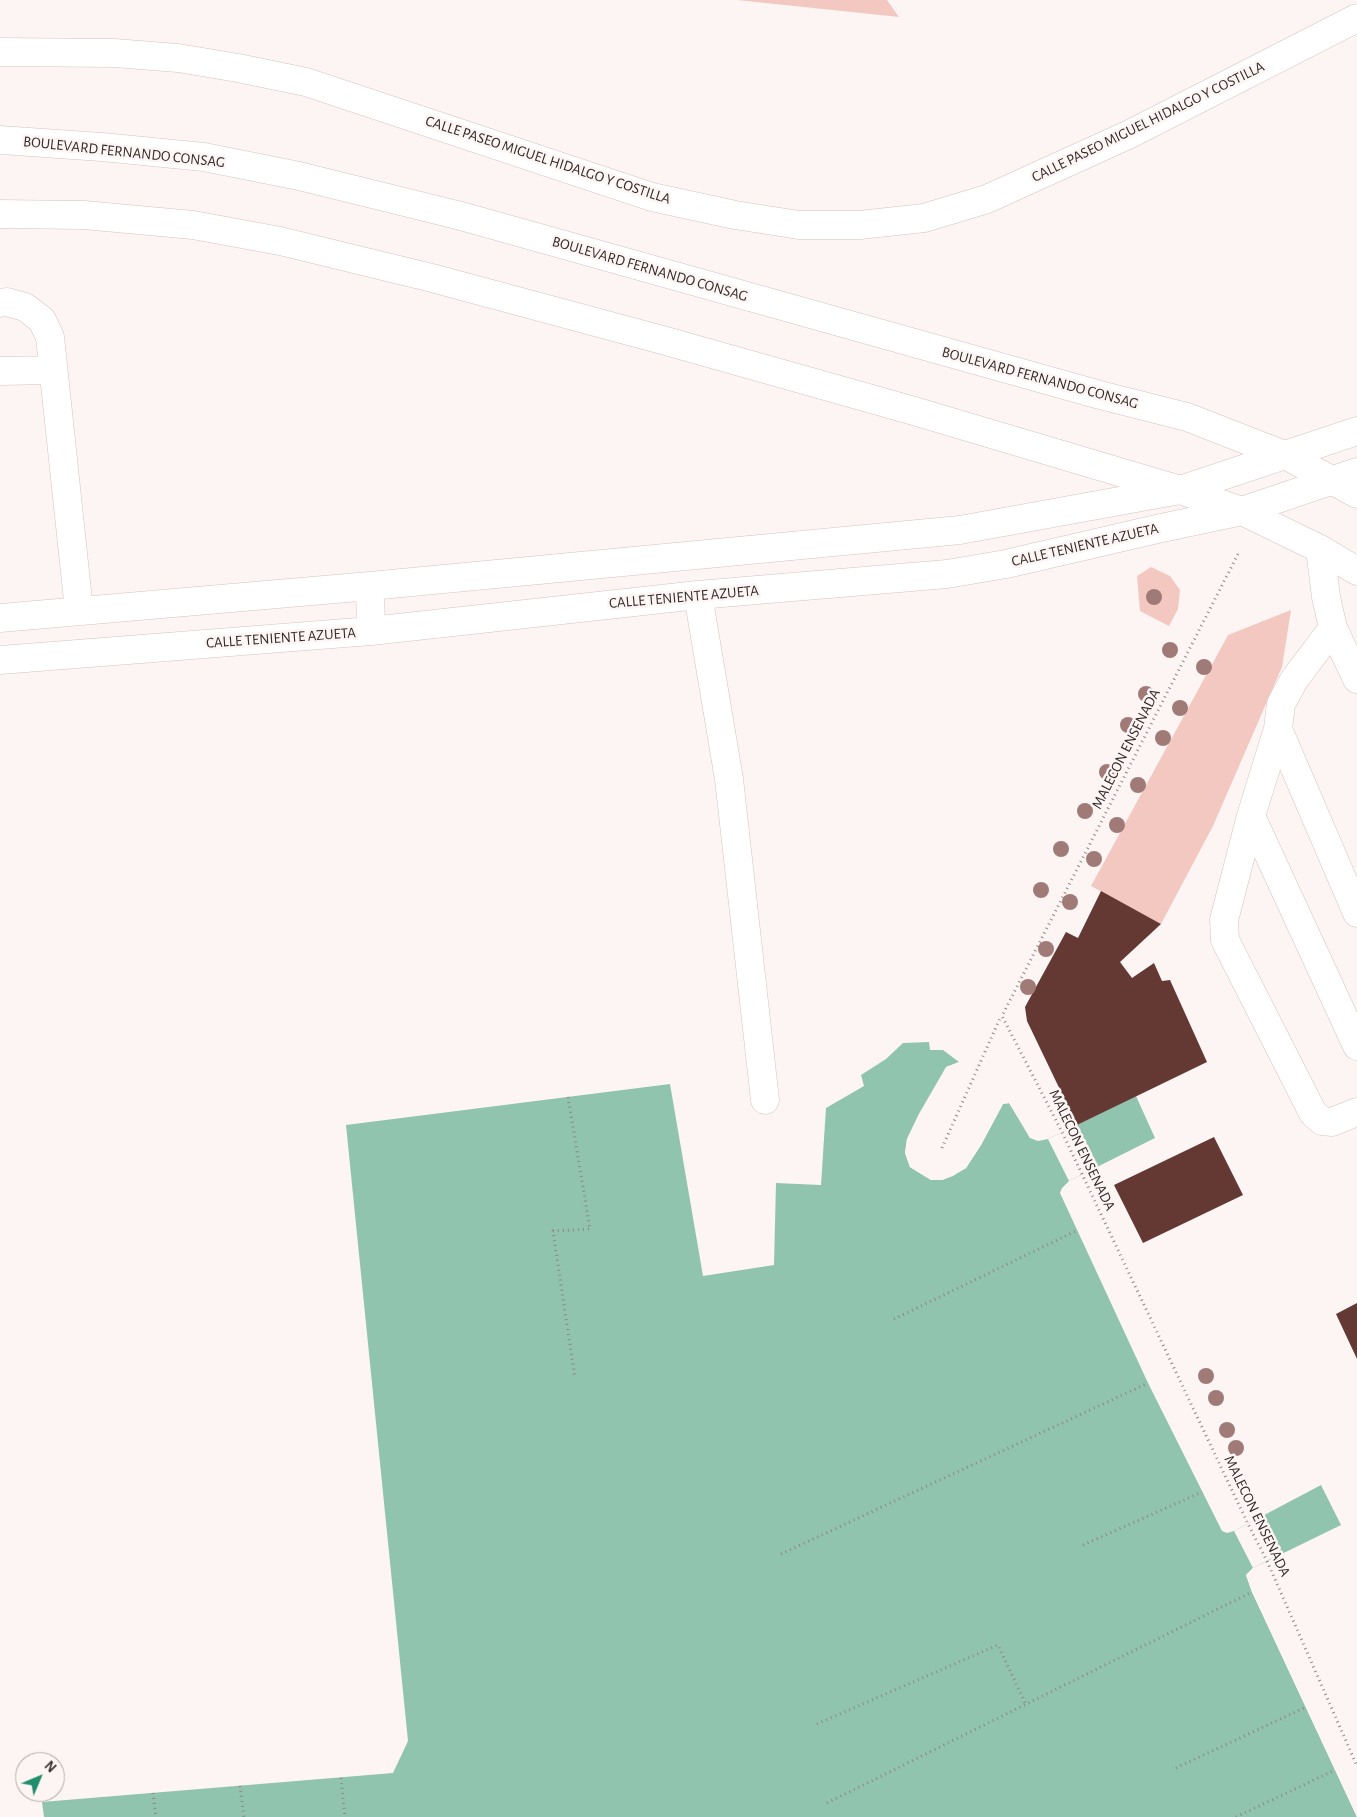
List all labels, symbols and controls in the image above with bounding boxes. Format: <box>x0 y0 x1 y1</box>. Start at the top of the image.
street label: CALLE PASEO MIGUEL HIDALGO Y COSTILLA <box>1029 58 1267 186</box>
street label: CALLE PASEO MIGUEL HIDALGO Y COSTILLA <box>423 112 673 208</box>
street label: BOULEVARD FERNANDO CONSAG <box>22 132 226 172</box>
street label: BOULEVARD FERNANDO CONSAG <box>550 232 750 306</box>
street label: BOULEVARD FERNANDO CONSAG <box>940 343 1140 413</box>
street label: CALLE TENIENTE AZUETA <box>1010 519 1160 571</box>
street label: CALLE TENIENTE AZUETA <box>608 581 760 613</box>
street label: CALLE TENIENTE AZUETA <box>205 624 357 652</box>
street label: MALECON ENSENADA <box>1088 686 1164 812</box>
street label: MALECON ENSENADA <box>1045 1086 1119 1214</box>
street label: MALECON ENSENADA <box>1220 1452 1294 1580</box>
north arrow <box>15 1752 65 1802</box>
text: N <box>42 1759 58 1775</box>

